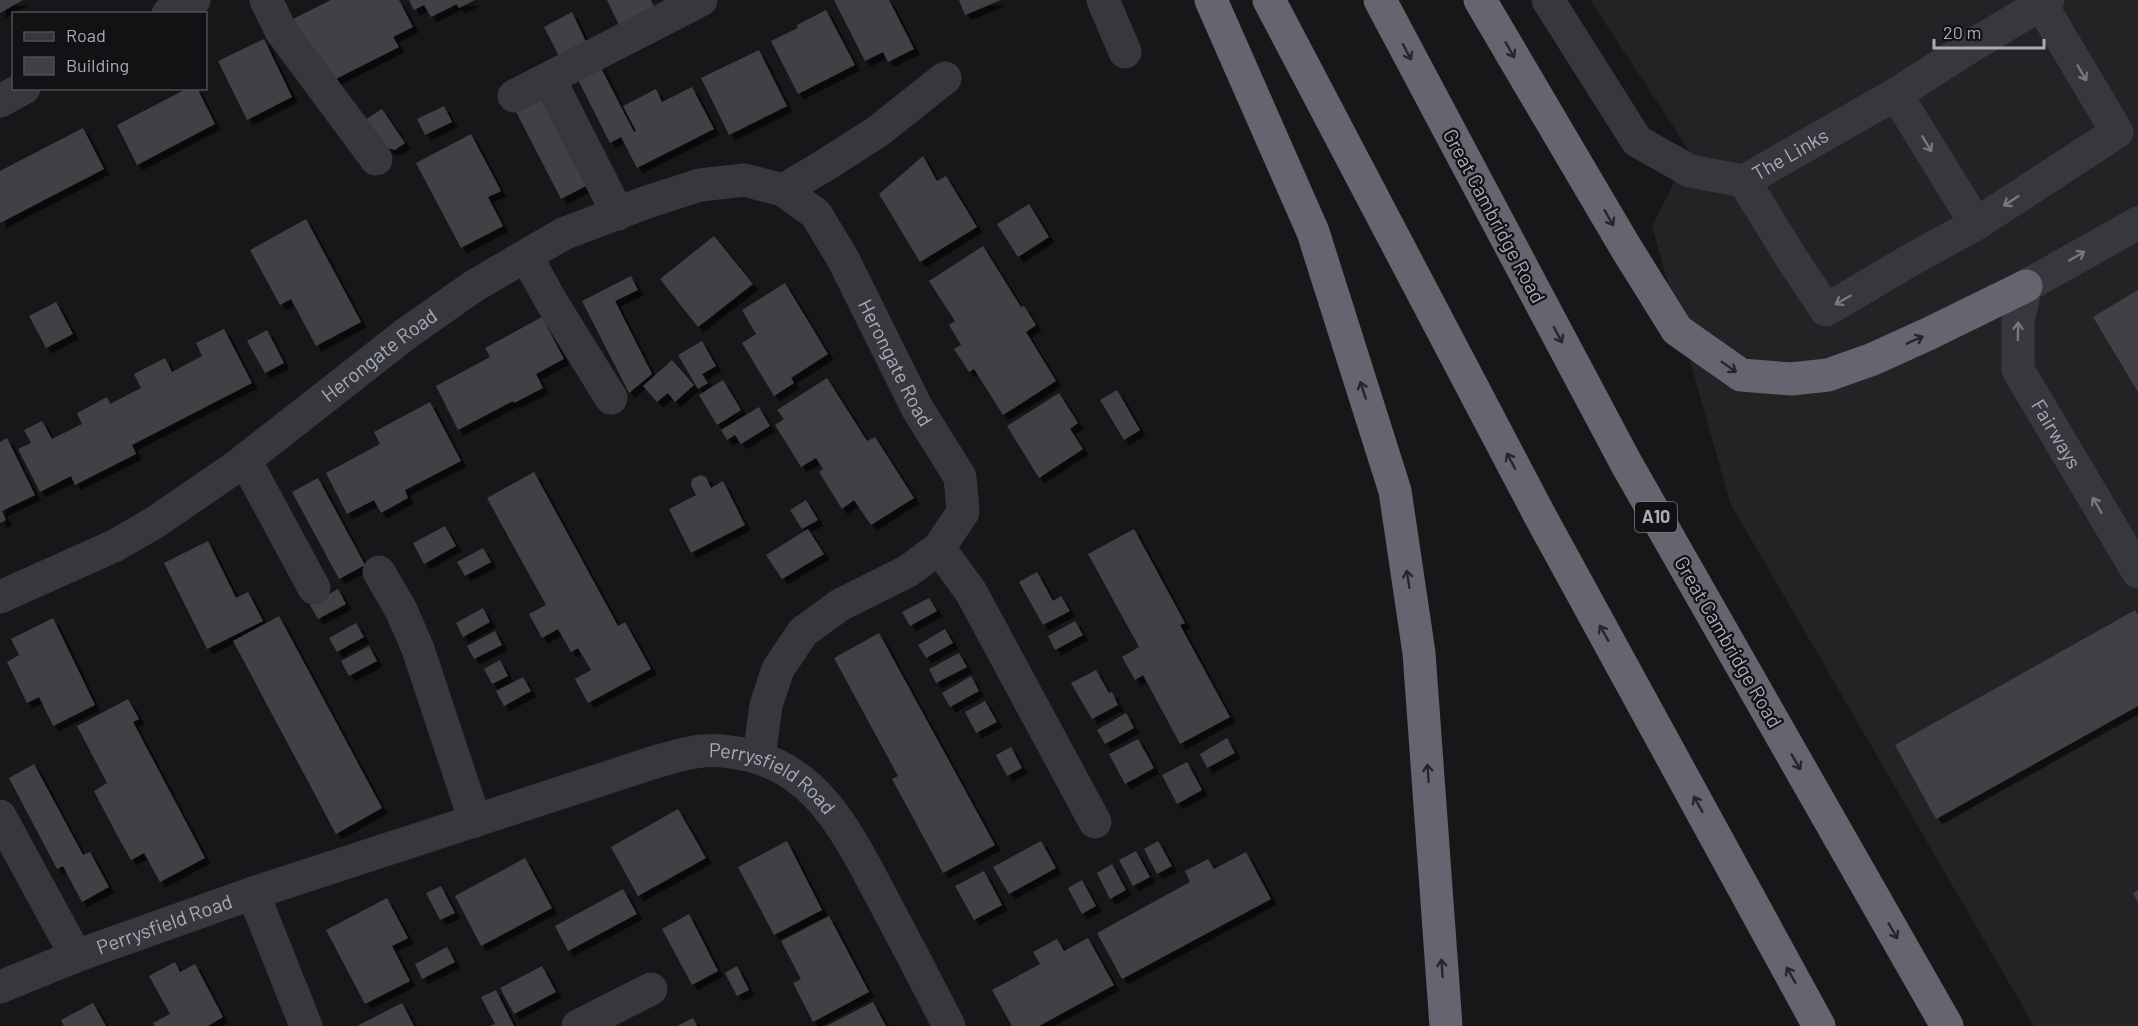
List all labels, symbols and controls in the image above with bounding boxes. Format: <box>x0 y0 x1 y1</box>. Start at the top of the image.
legend <box>12 12 207 90</box>
scale bar <box>1934 12 2044 50</box>
text: 20 m <box>1943 21 1981 43</box>
text: Road <box>66 24 106 46</box>
one-way arrow <box>1504 41 1516 58</box>
one-way arrow <box>1402 42 1413 60</box>
text: Building <box>66 54 129 76</box>
one-way arrow <box>2076 64 2088 81</box>
street label: The Links <box>1748 122 1832 185</box>
street label: Great Cambridge Road <box>1439 124 1551 307</box>
one-way arrow <box>1921 135 1933 152</box>
one-way arrow <box>2003 195 2020 207</box>
one-way arrow <box>1603 210 1615 227</box>
one-way arrow <box>2068 250 2085 262</box>
one-way arrow <box>1835 294 1852 306</box>
street label: Herongate Road <box>854 295 938 430</box>
street label: Herongate Road <box>316 303 441 407</box>
one-way arrow <box>2012 321 2024 341</box>
one-way arrow <box>1552 326 1564 343</box>
one-way arrow <box>1905 334 1923 346</box>
one-way arrow <box>1721 361 1737 373</box>
one-way arrow <box>1357 381 1368 400</box>
street label: Fairways <box>2027 395 2087 473</box>
one-way arrow <box>1505 453 1517 470</box>
one-way arrow <box>2090 496 2102 513</box>
road number: A10 <box>1635 502 1677 532</box>
street label: Great Cambridge Road <box>1670 552 1788 731</box>
one-way arrow <box>1403 570 1414 590</box>
one-way arrow <box>1598 624 1609 642</box>
street label: Perrysfield Road <box>709 737 841 818</box>
one-way arrow <box>1790 753 1802 770</box>
one-way arrow <box>1422 764 1433 784</box>
one-way arrow <box>1692 795 1703 813</box>
street label: Perrysfield Road <box>93 888 235 959</box>
one-way arrow <box>1887 922 1899 939</box>
one-way arrow <box>1436 958 1447 978</box>
one-way arrow <box>1785 966 1796 984</box>

